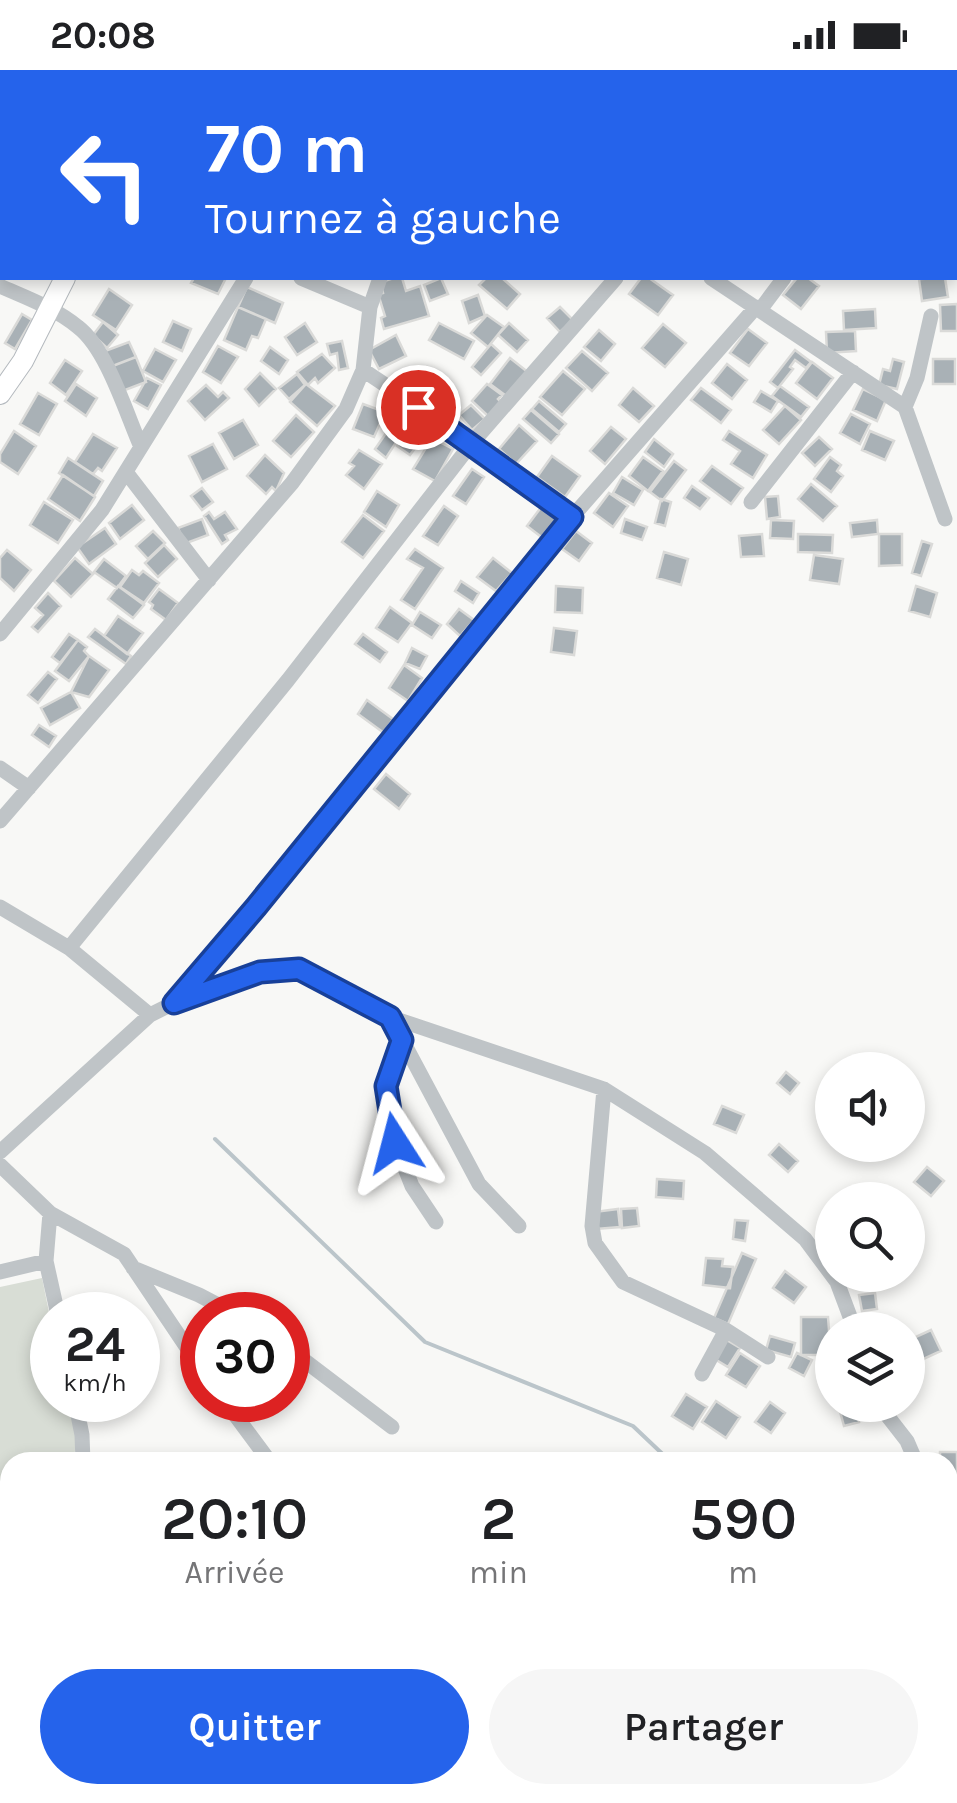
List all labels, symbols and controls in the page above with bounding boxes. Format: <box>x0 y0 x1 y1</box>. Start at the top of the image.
text: 20:08 <box>50 13 156 58</box>
text: 70 m <box>205 108 368 190</box>
icon: left <box>40 110 170 240</box>
text: Tournez à gauche <box>205 192 561 244</box>
pin <box>376 365 461 450</box>
icon: arrive <box>391 380 446 435</box>
map controls <box>815 1052 925 1422</box>
button: sound <box>815 1052 925 1162</box>
position arrow <box>343 1091 447 1195</box>
button: search <box>815 1182 925 1292</box>
speed limit sign: 30 <box>180 1292 310 1422</box>
button: layers <box>815 1312 925 1422</box>
text: 24 <box>65 1315 125 1374</box>
text: km/h <box>63 1368 127 1397</box>
text: 20:10 <box>161 1484 308 1554</box>
text: 2 <box>481 1484 516 1554</box>
text: 590 <box>689 1484 797 1554</box>
text: Arrivée <box>185 1554 285 1591</box>
text: min <box>469 1554 528 1591</box>
text: m <box>728 1554 758 1591</box>
button: Quitter <box>40 1669 469 1784</box>
button: Partager <box>489 1669 918 1784</box>

